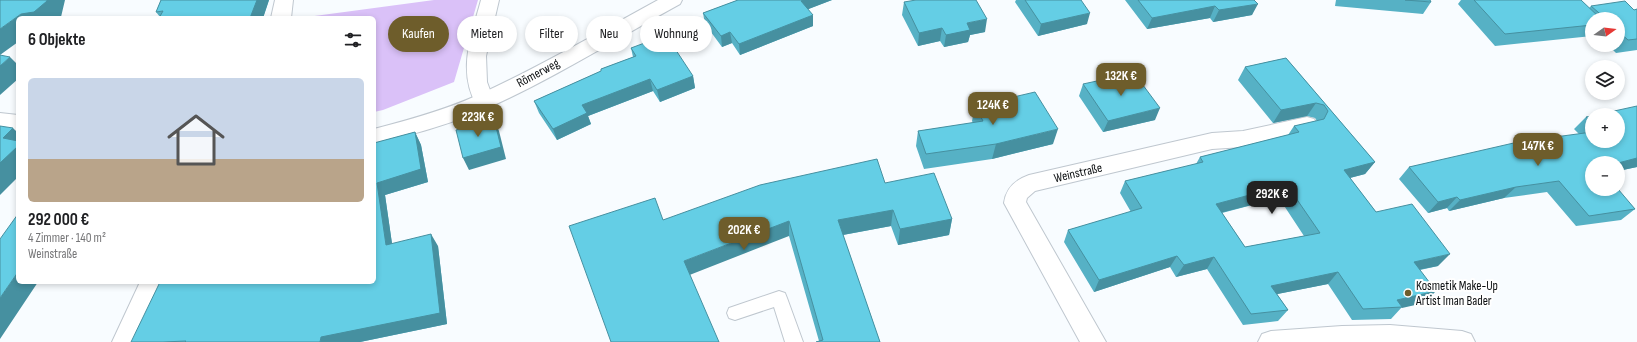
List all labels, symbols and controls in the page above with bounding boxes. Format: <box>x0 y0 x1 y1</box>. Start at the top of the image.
north arrow <box>1585 12 1625 52</box>
map controls <box>1585 12 1625 196</box>
chip: Kaufen <box>388 16 449 52</box>
chip: Mieten <box>457 16 517 52</box>
chip: Filter <box>525 16 578 52</box>
chip: Neu <box>586 16 632 52</box>
chip: Wohnung <box>640 16 712 52</box>
icon: filters <box>342 29 364 51</box>
text: 6 Objekte <box>28 30 86 50</box>
street label: Römerweg <box>514 55 562 91</box>
button: layers <box>1585 60 1625 100</box>
pin: 132K € <box>1088 63 1154 97</box>
text: 132K € <box>1105 68 1137 84</box>
pin: 124K € <box>960 92 1026 126</box>
text: 124K € <box>977 97 1009 113</box>
icon: home <box>160 104 232 176</box>
pin: 223K € <box>445 104 511 138</box>
button: + <box>1585 108 1625 148</box>
text: 223K € <box>462 109 494 125</box>
pin: 147K € <box>1505 133 1571 167</box>
text: 147K € <box>1522 138 1554 154</box>
button: − <box>1585 156 1625 196</box>
street label: Weinstraße <box>1052 160 1104 186</box>
pin: 292K € <box>1239 181 1305 215</box>
text: 292K € <box>1256 186 1288 202</box>
text: 292 000 € <box>28 210 89 230</box>
pin: 202K € <box>711 217 777 251</box>
text: 202K € <box>728 222 760 238</box>
text: 4 Zimmer · 140 m² <box>28 230 106 246</box>
text: Weinstraße <box>28 246 77 262</box>
place label: Kosmetik Make-Up Artist Iman Bader <box>1415 278 1498 309</box>
marker: Kosmetik Make-Up Artist Iman Bader <box>1403 288 1413 298</box>

